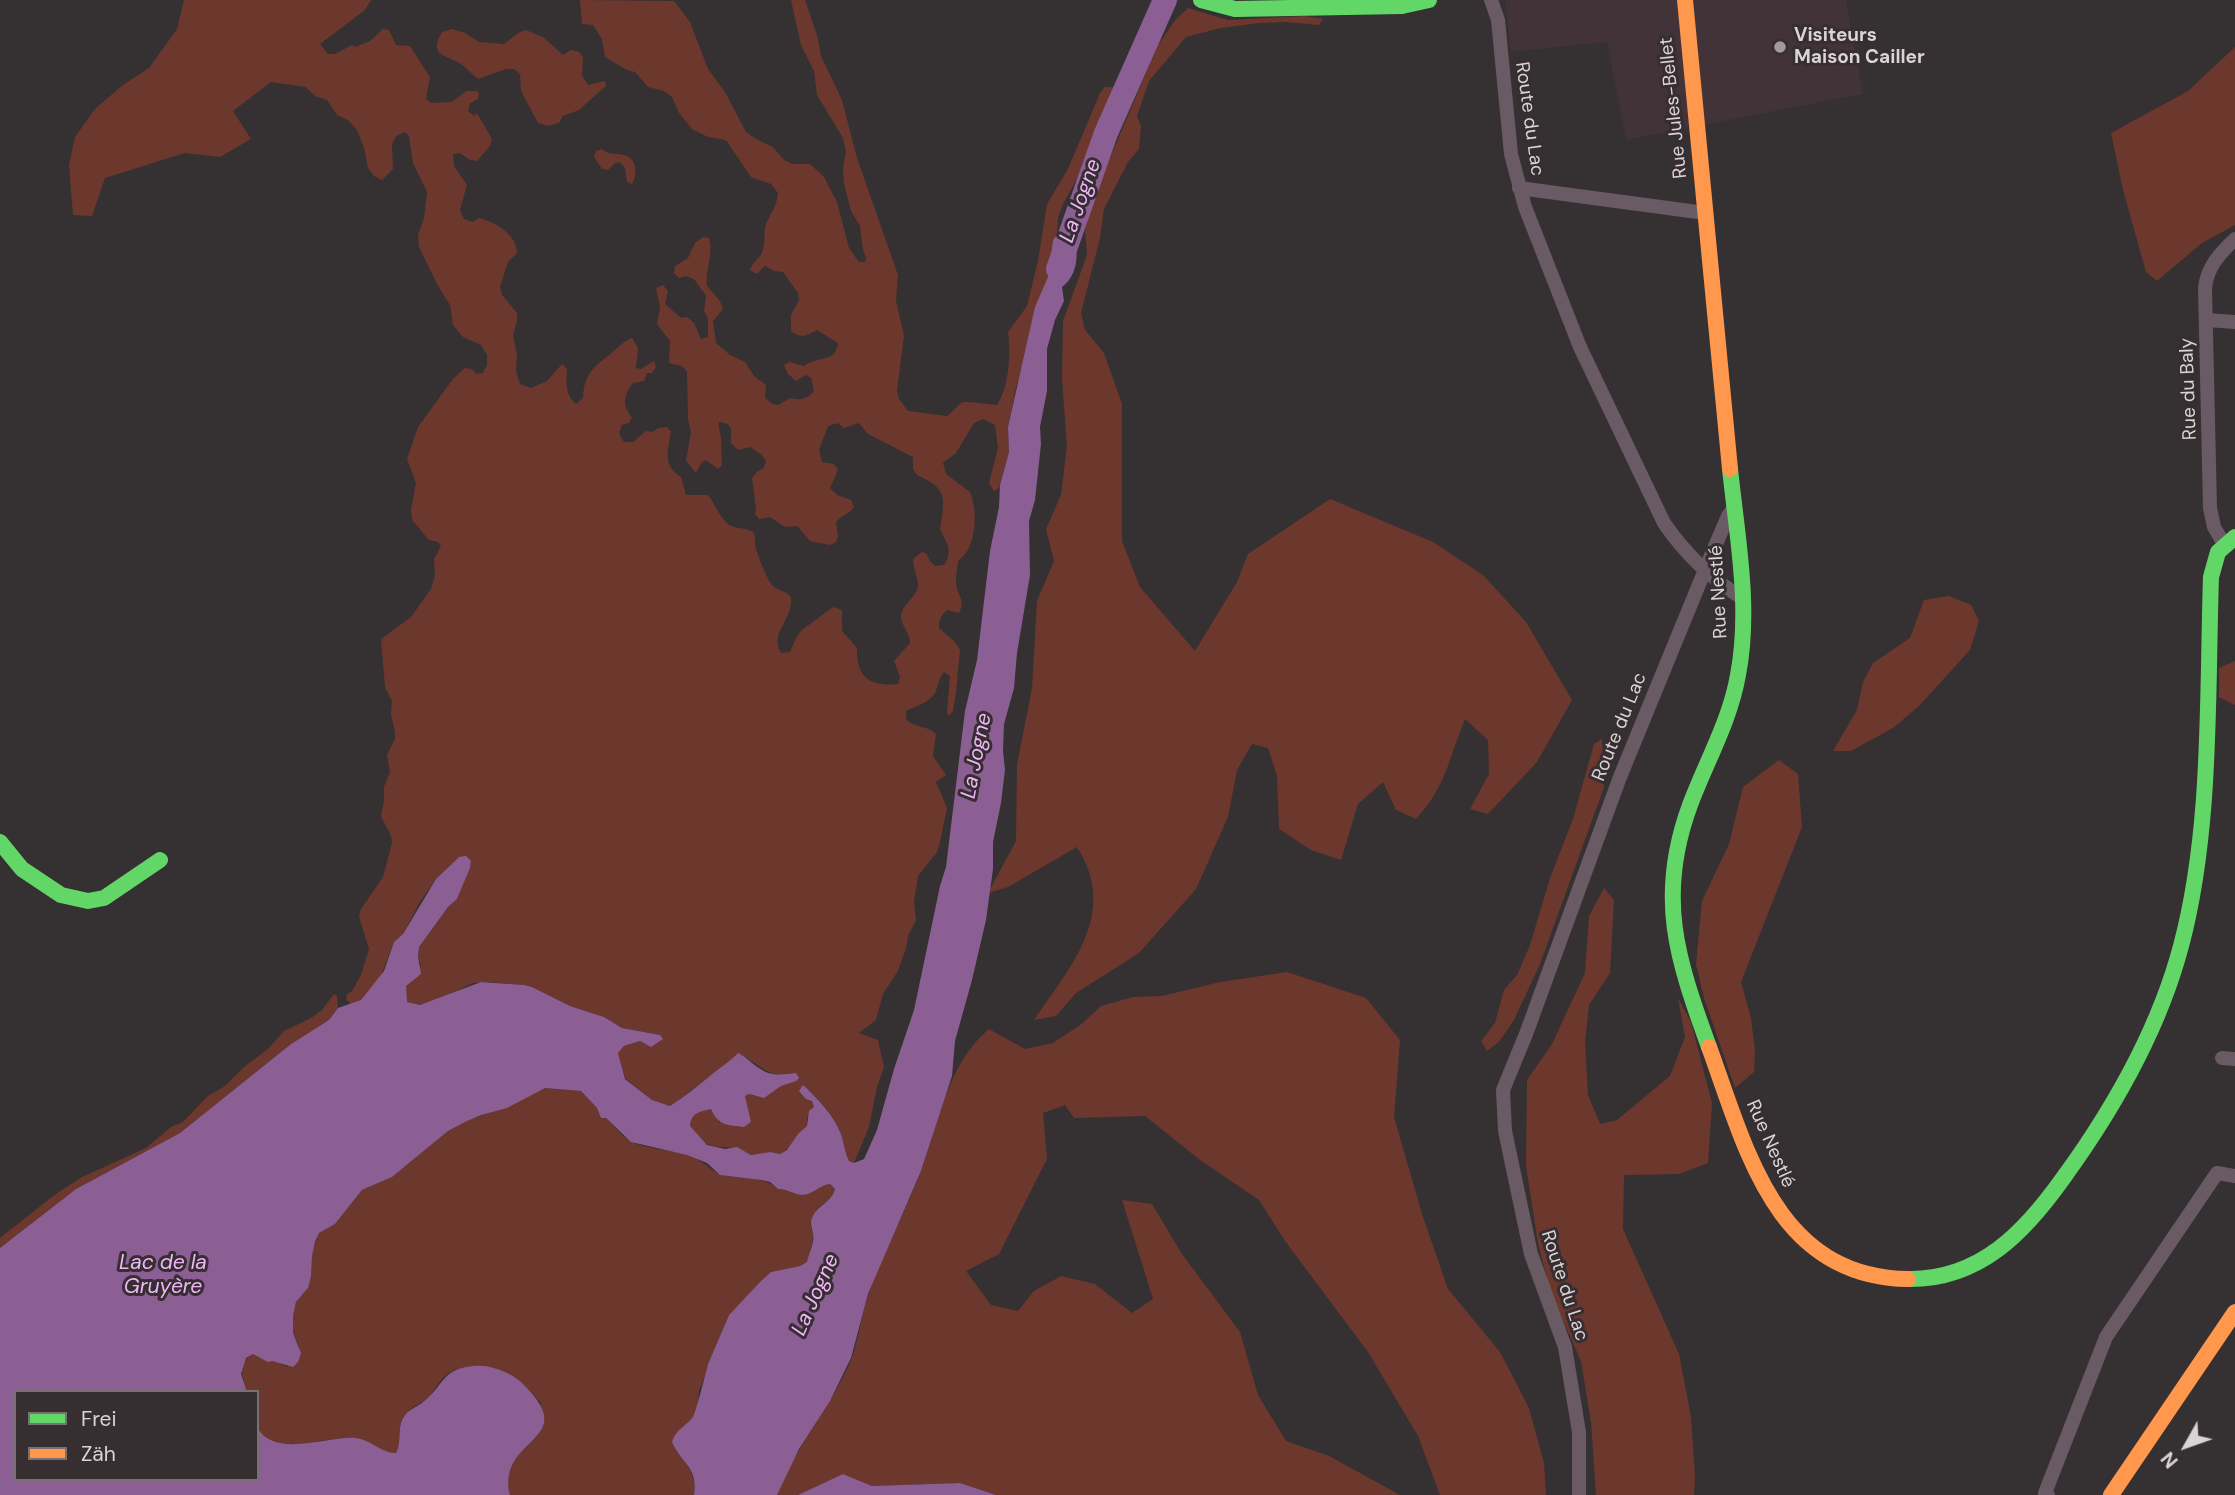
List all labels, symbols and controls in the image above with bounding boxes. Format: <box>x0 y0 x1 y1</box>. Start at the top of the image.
place label: Visiteurs Maison Cailler <box>1794 25 1925 69</box>
street label: Rue Jules-Bellet <box>1655 36 1693 180</box>
marker: Visiteurs Maison Cailler <box>1772 39 1788 55</box>
street label: Route du Lac <box>1510 60 1548 178</box>
water label: La Jogne <box>1055 156 1107 246</box>
street label: Rue du Baly <box>2176 337 2202 441</box>
street label: Rue Nestlé <box>1705 545 1733 639</box>
street label: Route du Lac <box>1588 669 1652 785</box>
water label: La Jogne <box>956 711 998 801</box>
street label: Rue Nestlé <box>1741 1097 1799 1191</box>
street label: Route du Lac <box>1535 1228 1593 1344</box>
water label: Lac de la Gruyère <box>119 1250 207 1300</box>
water label: La Jogne <box>787 1250 845 1340</box>
legend <box>14 1390 259 1481</box>
text: Frei <box>81 1405 117 1433</box>
north arrow <box>2151 1411 2221 1481</box>
text: Zäh <box>81 1440 116 1468</box>
text: N <box>2156 1446 2184 1473</box>

